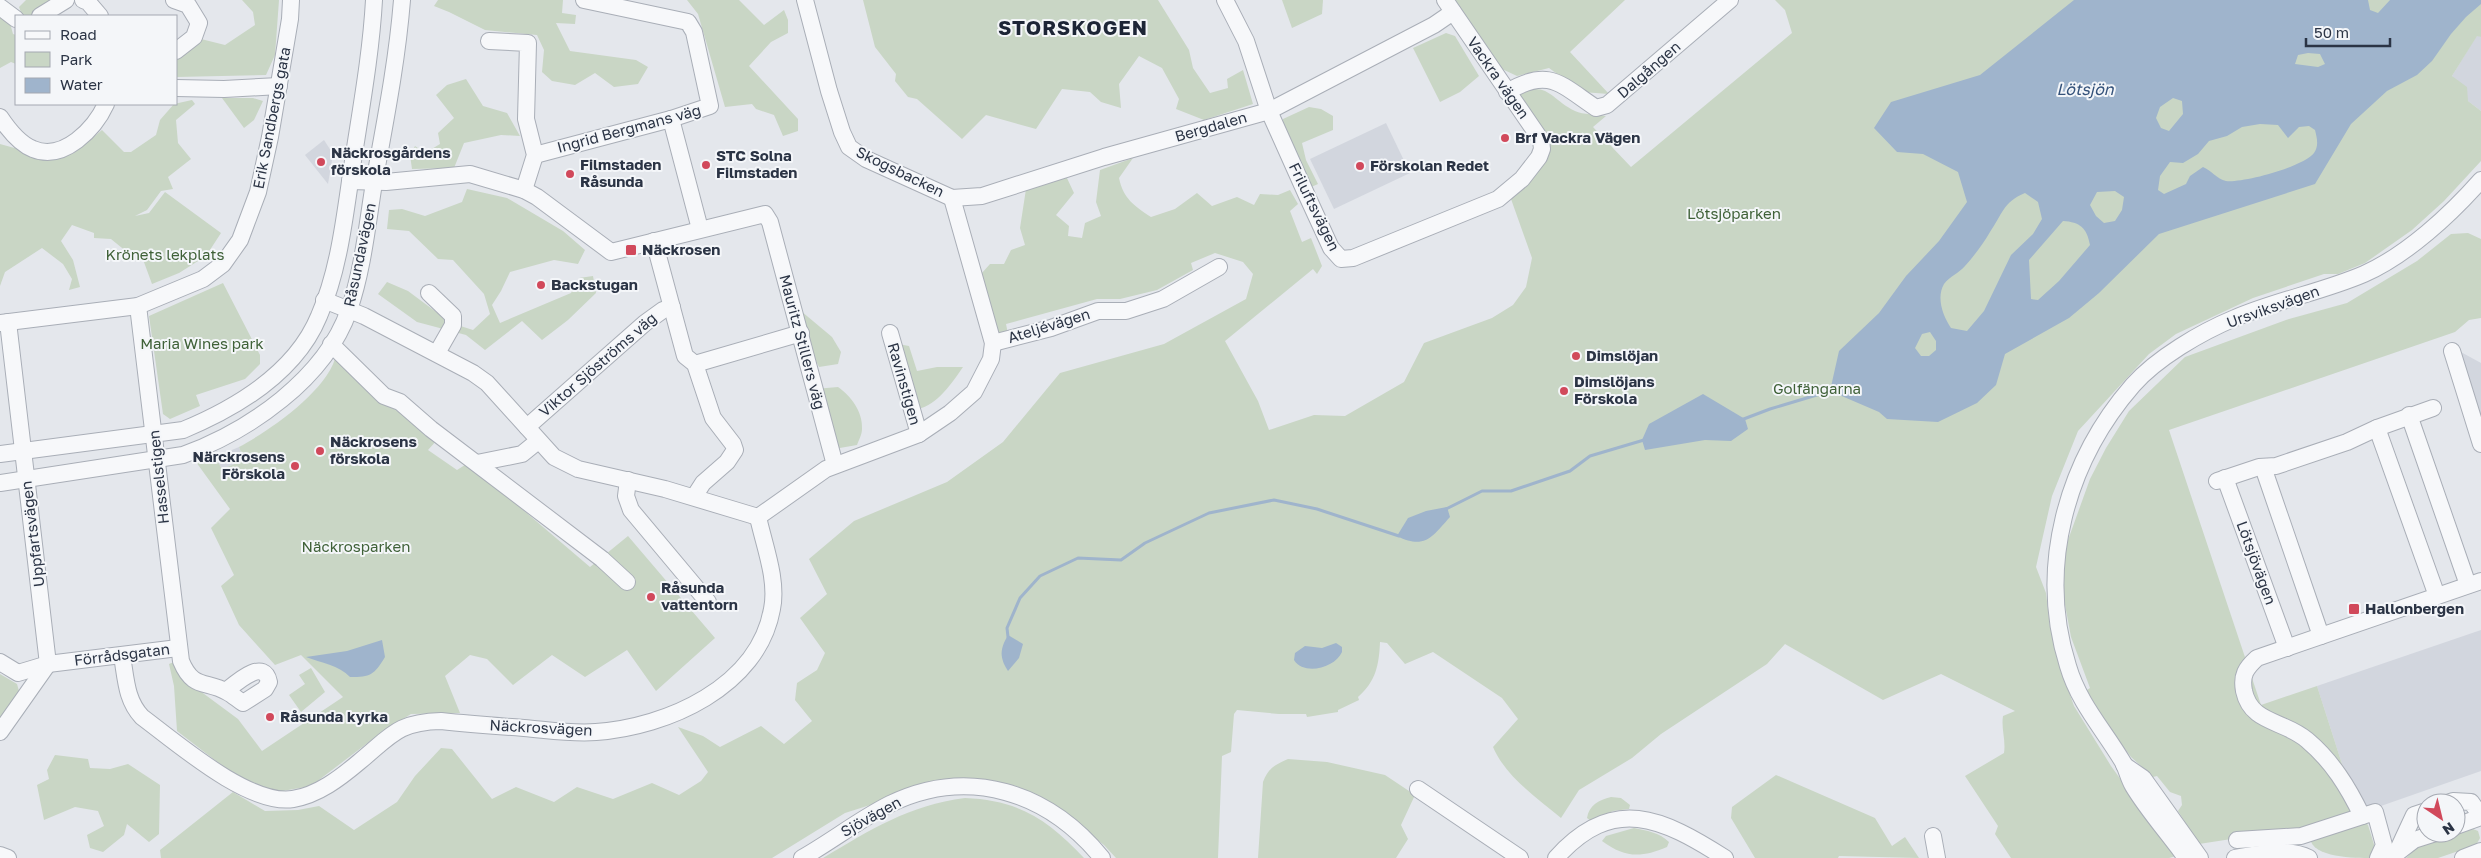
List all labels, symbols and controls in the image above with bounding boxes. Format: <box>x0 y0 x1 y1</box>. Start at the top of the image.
legend <box>15 15 178 105</box>
district label: STORSKOGEN <box>998 15 1148 39</box>
scale bar <box>2306 15 2390 47</box>
text: 50 m <box>2314 23 2349 41</box>
text: Road <box>60 25 97 43</box>
street label: Vackra vägen <box>1464 33 1534 122</box>
street label: Dalgången <box>1613 37 1684 102</box>
street label: Erik Sandbergs gata <box>248 45 294 190</box>
text: Park <box>60 50 93 68</box>
text: Water <box>60 75 103 93</box>
water label: Lötsjön <box>2056 79 2115 99</box>
street label: Ingrid Bergmans väg <box>555 100 703 156</box>
street label: Bergdalen <box>1173 107 1249 145</box>
place label: Brf Vackra Vägen <box>1515 128 1640 146</box>
marker: Brf Vackra Vägen <box>1499 132 1511 144</box>
street label: Skogsbacken <box>853 142 947 200</box>
place label: Näckrosgårdens förskola <box>331 143 451 178</box>
place label: STC Solna Filmstaden <box>716 146 797 181</box>
place label: Filmstaden Råsunda <box>580 155 661 190</box>
marker: Näckrosgårdens förskola <box>315 156 327 168</box>
place label: Förskolan Redet <box>1370 156 1489 174</box>
marker: STC Solna Filmstaden <box>700 159 712 171</box>
street label: Friluftsvägen <box>1286 159 1344 254</box>
marker: Förskolan Redet <box>1354 160 1366 172</box>
marker: Filmstaden Råsunda <box>564 168 576 180</box>
street label: Råsundavägen <box>339 201 379 308</box>
park label: Lötsjöparken <box>1687 204 1781 222</box>
place label: Näckrosen <box>642 240 720 258</box>
marker: Näckrosen <box>624 243 638 257</box>
park label: Krönets lekplats <box>106 245 224 263</box>
street label: Mauritz Stillers väg <box>776 272 830 411</box>
place label: Backstugan <box>551 275 638 293</box>
marker: Backstugan <box>535 279 547 291</box>
street label: Ursviksvägen <box>2224 281 2321 331</box>
street label: Ateljévägen <box>1005 304 1092 346</box>
street label: Viktor Sjöströms väg <box>535 308 660 420</box>
park label: Maria Wines park <box>140 334 264 352</box>
street label: Ravinstigen <box>885 340 925 427</box>
place label: Dimslöjan <box>1586 346 1658 364</box>
marker: Dimslöjan <box>1570 350 1582 362</box>
place label: Dimslöjans Förskola <box>1574 372 1655 407</box>
park label: Golfängarna <box>1773 379 1861 397</box>
marker: Dimslöjans Förskola <box>1558 385 1570 397</box>
street label: Hasselstigen <box>144 429 172 525</box>
place label: Näckrosens förskola <box>330 432 417 467</box>
marker: Näckrosens förskola <box>314 445 326 457</box>
place label: Närckrosens Förskola <box>193 447 285 482</box>
marker: Närckrosens Förskola <box>289 460 301 472</box>
street label: Uppfartsvägen <box>17 480 47 588</box>
street label: Lötsjövägen <box>2233 518 2280 607</box>
park label: Näckrosparken <box>302 537 410 555</box>
place label: Råsunda vattentorn <box>661 578 738 613</box>
marker: Råsunda vattentorn <box>645 591 657 603</box>
place label: Hallonbergen <box>2365 599 2464 617</box>
marker: Hallonbergen <box>2347 602 2361 616</box>
street label: Förrådsgatan <box>73 639 171 669</box>
place label: Råsunda kyrka <box>280 707 388 725</box>
marker: Råsunda kyrka <box>264 711 276 723</box>
street label: Näckrosvägen <box>489 715 593 739</box>
street label: Sjövägen <box>837 792 904 840</box>
north arrow <box>2416 793 2466 843</box>
text: N <box>2440 819 2458 839</box>

